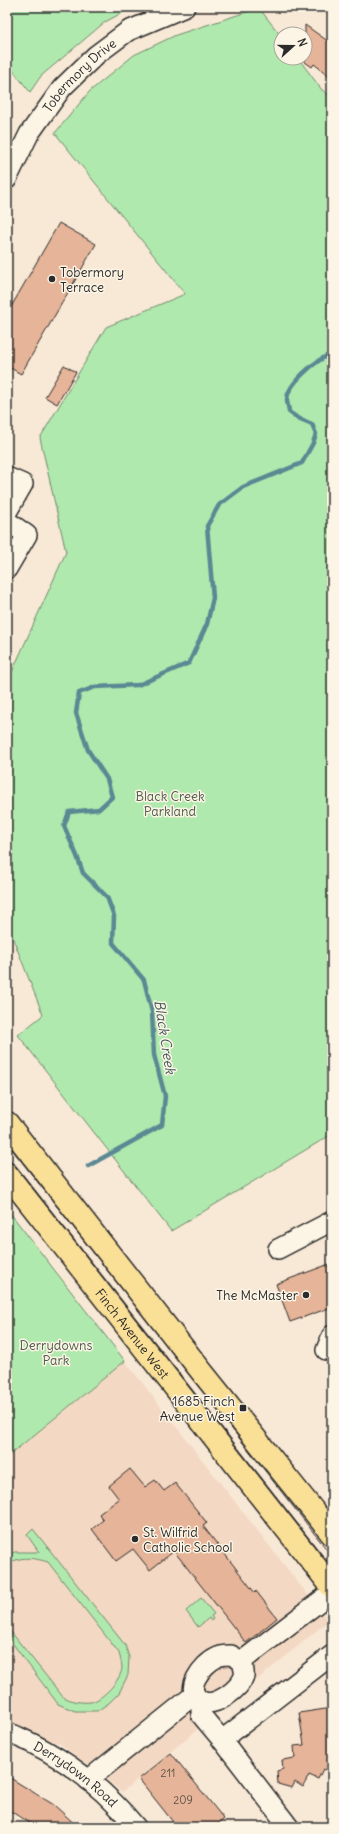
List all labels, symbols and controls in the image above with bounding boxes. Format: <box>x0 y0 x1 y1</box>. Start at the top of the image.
north arrow <box>273 26 313 66</box>
street label: Tobermory Drive <box>39 34 119 116</box>
text: N <box>294 36 310 48</box>
place label: Tobermory Terrace <box>60 264 124 296</box>
marker: Tobermory Terrace <box>47 274 57 284</box>
park label: Black Creek Parkland <box>135 788 205 820</box>
water label: Black Creek <box>150 999 180 1076</box>
street label: Finch Avenue West <box>92 1285 174 1383</box>
place label: The McMaster <box>216 1287 299 1304</box>
marker: The McMaster <box>301 1290 311 1300</box>
park label: Derrydowns Park <box>20 1337 92 1369</box>
place label: 1685 Finch Avenue West <box>160 1393 236 1425</box>
marker: 1685 Finch Avenue West <box>238 1403 248 1413</box>
place label: St. Wilfrid Catholic School <box>143 1524 232 1556</box>
marker: St. Wilfrid Catholic School <box>130 1534 140 1544</box>
street label: Derrydown Road <box>31 1737 122 1811</box>
house number: 211 <box>161 1766 175 1780</box>
house number: 209 <box>173 1793 193 1807</box>

